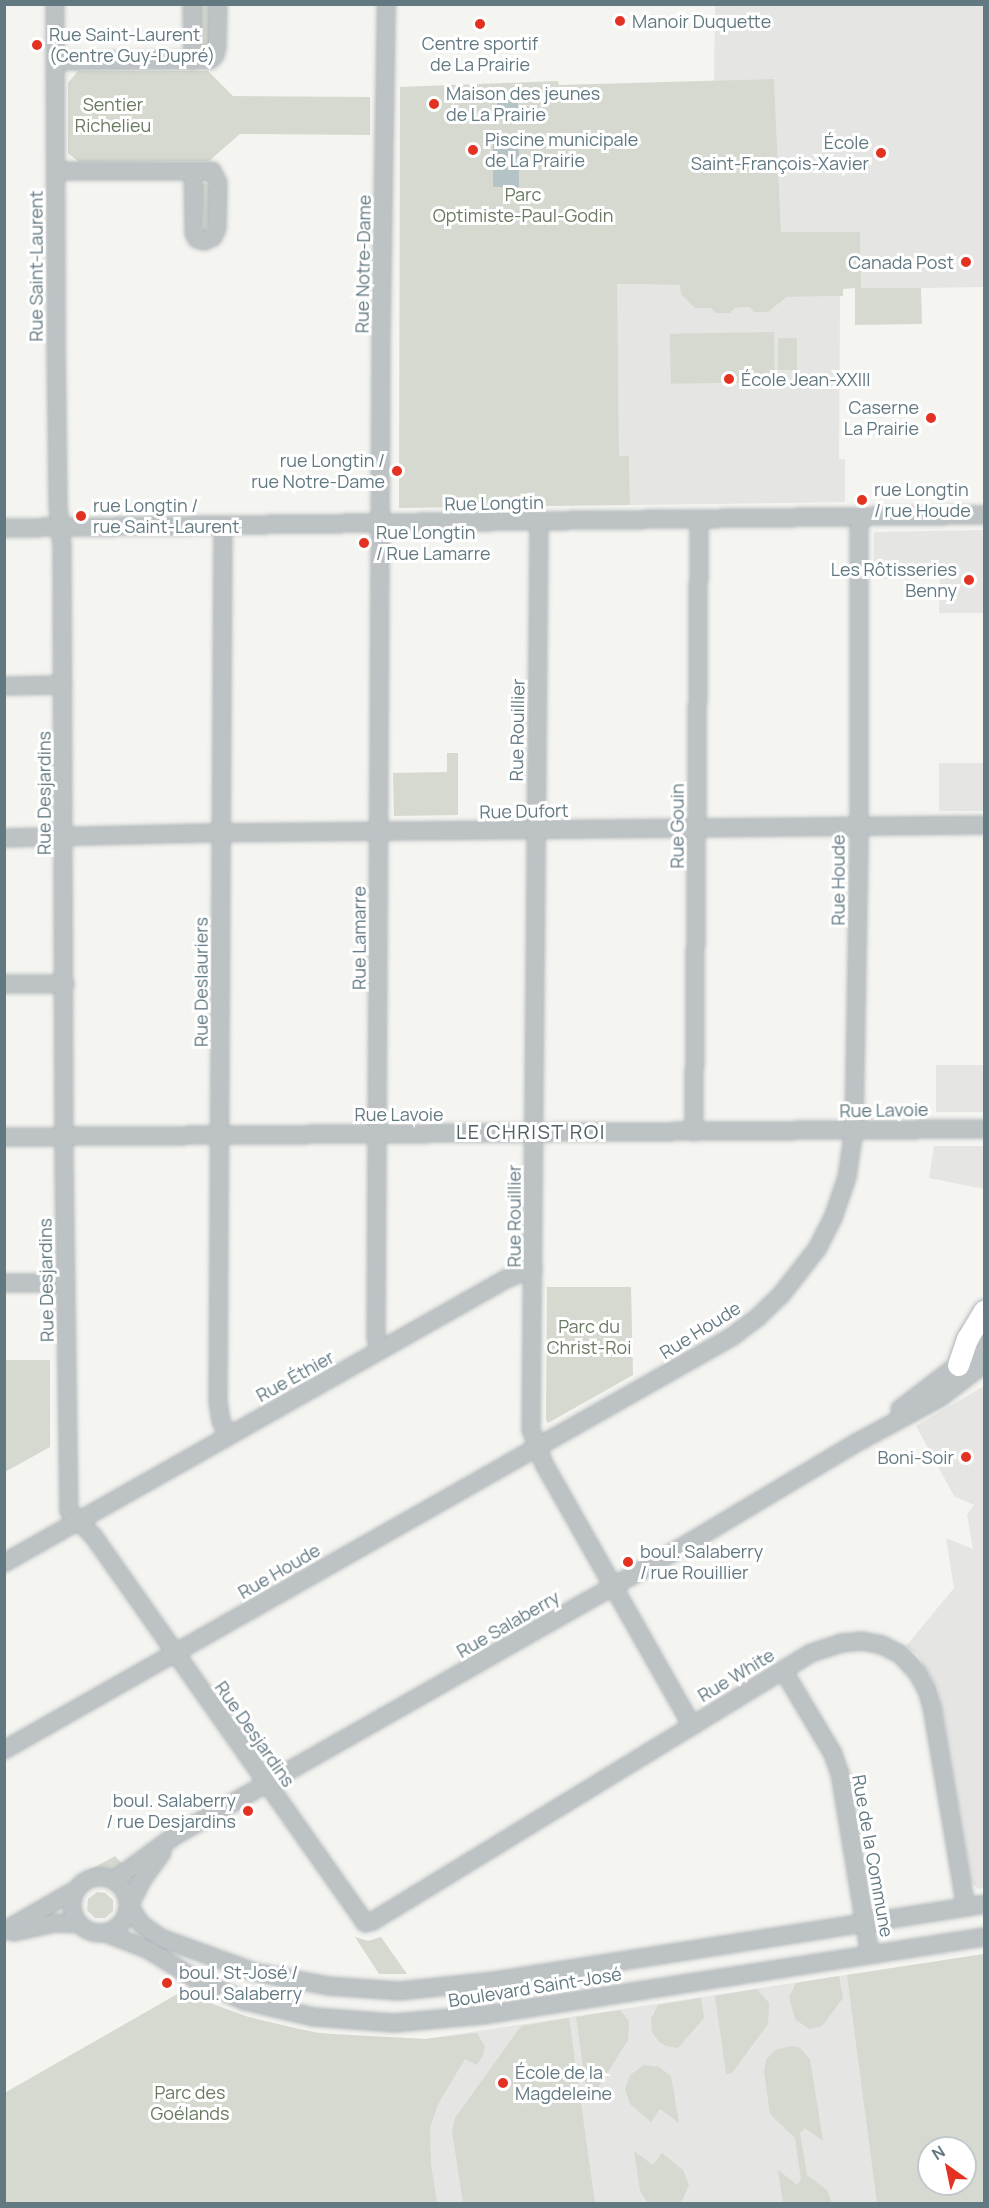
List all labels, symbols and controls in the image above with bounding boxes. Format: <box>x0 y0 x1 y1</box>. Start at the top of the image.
place label: Manoir Duquette <box>632 10 771 32</box>
marker: Manoir Duquette <box>613 14 627 28</box>
marker: Centre sportif de La Prairie <box>473 17 487 31</box>
place label: Rue Saint-Laurent (Centre Guy-Dupré) <box>49 24 215 66</box>
place label: Centre sportif de La Prairie <box>422 33 538 76</box>
marker: Rue Saint-Laurent (Centre Guy-Dupré) <box>30 38 44 52</box>
place label: Maison des jeunes de La Prairie <box>446 83 600 125</box>
park label: Sentier Richelieu <box>75 94 151 136</box>
marker: Maison des jeunes de La Prairie <box>427 97 441 111</box>
place label: Piscine municipale de La Prairie <box>485 129 638 172</box>
place label: École Saint-François-Xavier <box>691 132 869 174</box>
marker: Piscine municipale de La Prairie <box>466 143 480 157</box>
marker: École Saint-François-Xavier <box>874 146 888 160</box>
park label: Parc Optimiste-Paul-Godin <box>433 184 613 226</box>
street label: Rue Saint-Laurent <box>25 190 47 342</box>
street label: Rue Notre-Dame <box>351 195 375 333</box>
place label: Canada Post <box>848 251 954 273</box>
marker: Canada Post <box>959 255 973 269</box>
place label: École Jean-XXIII <box>741 368 870 390</box>
marker: École Jean-XXIII <box>722 372 736 386</box>
place label: Caserne La Prairie <box>844 397 919 440</box>
marker: Caserne La Prairie <box>924 411 938 425</box>
place label: rue Longtin / rue Notre-Dame <box>251 450 385 492</box>
marker: rue Longtin / rue Notre-Dame <box>390 464 404 478</box>
place label: rue Longtin / rue Houde <box>874 479 971 522</box>
street label: Rue Longtin <box>444 491 544 515</box>
marker: rue Longtin / rue Houde <box>855 493 869 507</box>
place label: rue Longtin / rue Saint-Laurent <box>93 495 239 538</box>
marker: rue Longtin / rue Saint-Laurent <box>74 509 88 523</box>
place label: Rue Longtin / Rue Lamarre <box>376 522 491 564</box>
marker: Rue Longtin / Rue Lamarre <box>357 536 371 550</box>
place label: Les Rôtisseries Benny <box>831 559 957 602</box>
marker: Les Rôtisseries Benny <box>962 573 976 587</box>
street label: Rue Rouillier <box>505 678 529 782</box>
street label: Rue Desjardins <box>33 731 55 855</box>
street label: Rue Gouin <box>666 783 688 869</box>
street label: Rue Dufort <box>479 799 569 823</box>
street label: Rue Houde <box>827 834 849 926</box>
street label: Rue Lamarre <box>348 886 370 990</box>
street label: Rue Deslauriers <box>190 917 212 1047</box>
street label: Rue Lavoie <box>839 1098 929 1122</box>
street label: Rue Lavoie <box>354 1103 444 1125</box>
district label: LE CHRIST ROI <box>456 1119 606 1143</box>
street label: Rue Rouillier <box>503 1165 525 1267</box>
street label: Rue Desjardins <box>34 1218 58 1342</box>
street label: Rue Houde <box>656 1297 744 1363</box>
park label: Parc du Christ-Roi <box>547 1316 631 1358</box>
street label: Rue Éthier <box>252 1346 338 1406</box>
place label: Boni-Soir <box>877 1446 954 1468</box>
marker: Boni-Soir <box>959 1450 973 1464</box>
street label: Rue Houde <box>234 1539 324 1603</box>
place label: boul. Salaberry / rue Rouillier <box>640 1541 763 1584</box>
marker: boul. Salaberry / rue Rouillier <box>621 1555 635 1569</box>
street label: Rue Salaberry <box>453 1586 563 1662</box>
street label: Rue White <box>694 1644 778 1706</box>
street label: Rue Desjardins <box>211 1677 299 1791</box>
street label: Rue de la Commune <box>848 1773 898 1939</box>
place label: boul. Salaberry / rue Desjardins <box>106 1790 236 1832</box>
marker: boul. Salaberry / rue Desjardins <box>241 1804 255 1818</box>
place label: boul. St-José / boul. Salaberry <box>179 1962 302 2004</box>
street label: Boulevard Saint-José <box>447 1963 623 2011</box>
marker: boul. St-José / boul. Salaberry <box>160 1976 174 1990</box>
place label: École de la Magdeleine <box>515 2062 612 2104</box>
marker: École de la Magdeleine <box>496 2076 510 2090</box>
park label: Parc des Goélands <box>151 2082 229 2124</box>
north arrow <box>917 2136 977 2196</box>
text: N <box>927 2140 949 2165</box>

